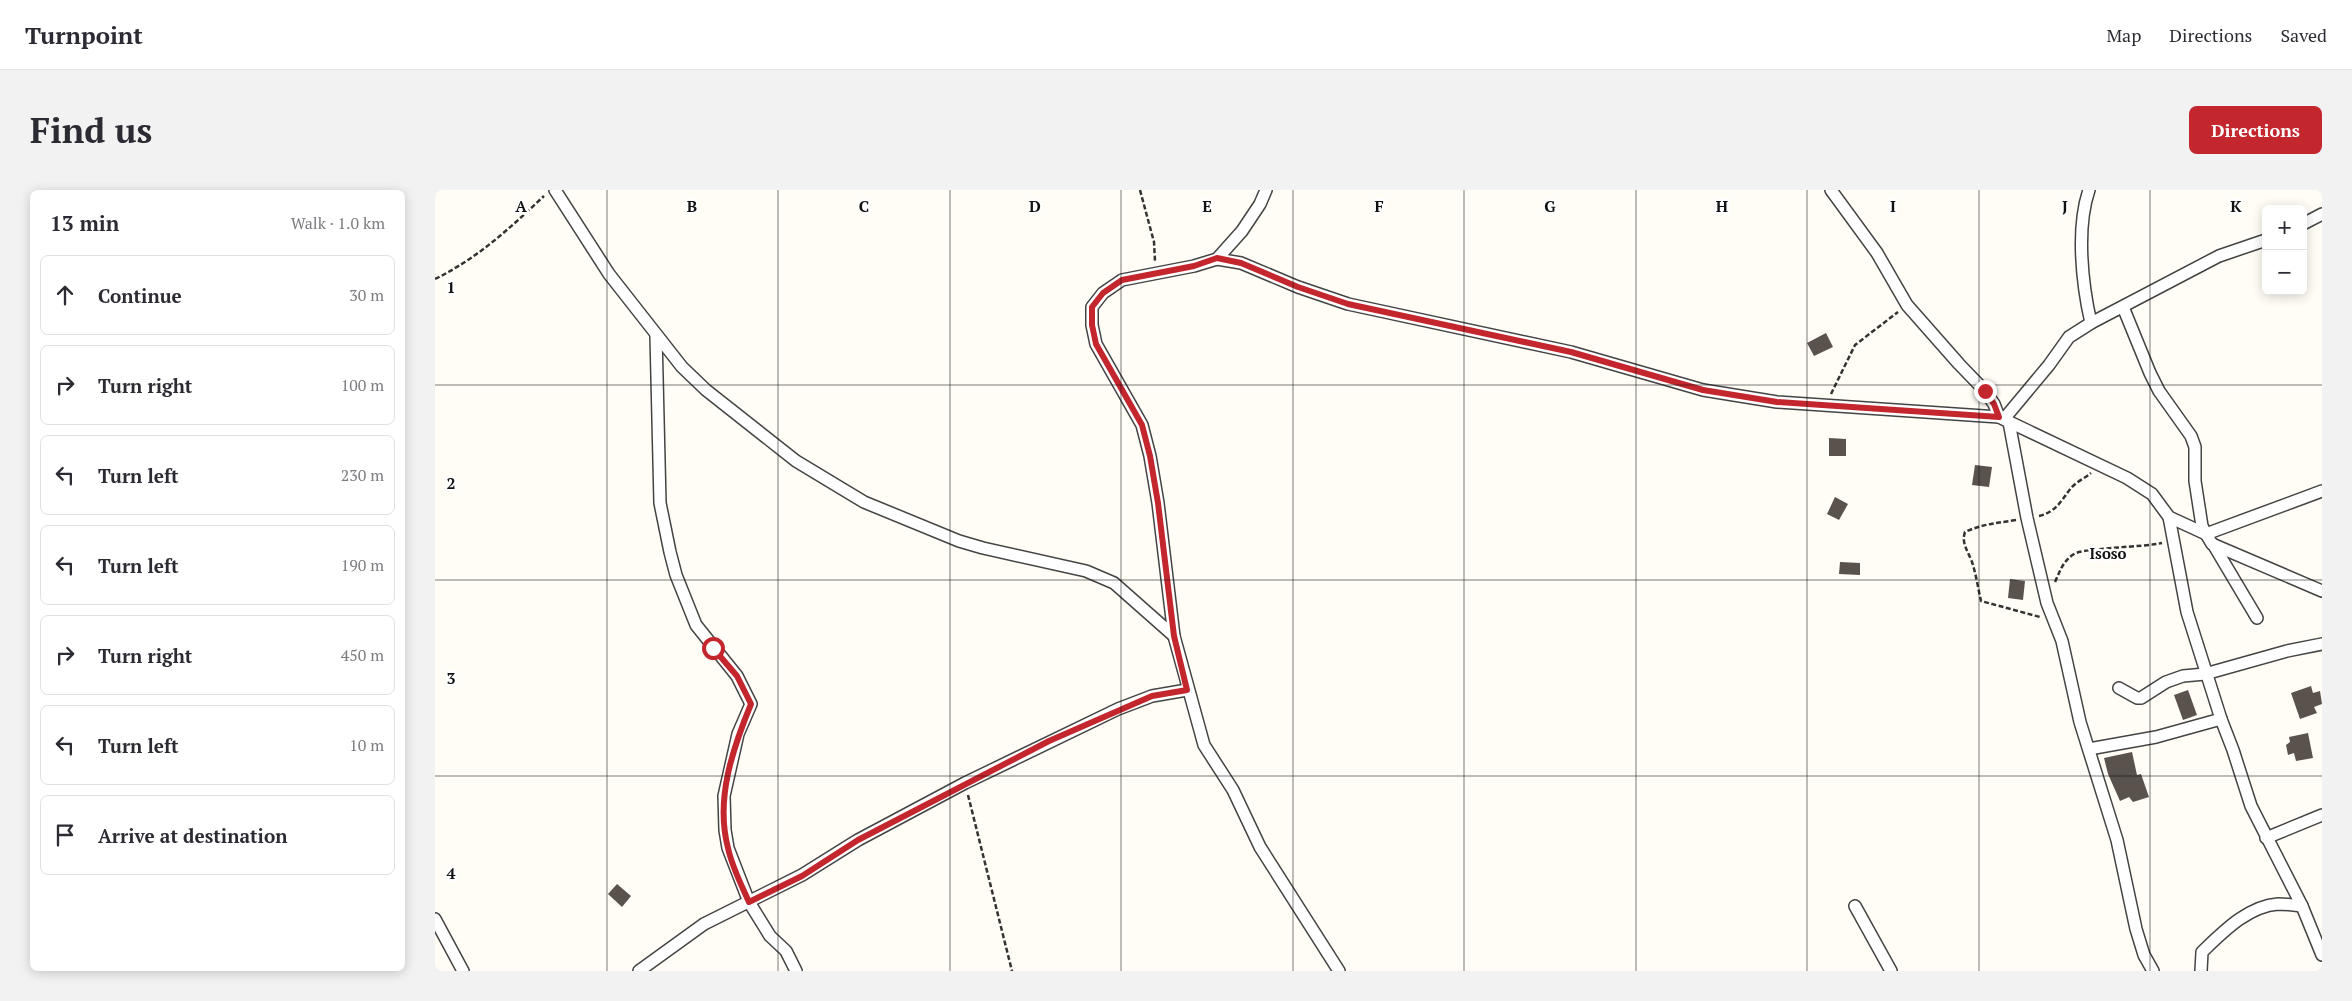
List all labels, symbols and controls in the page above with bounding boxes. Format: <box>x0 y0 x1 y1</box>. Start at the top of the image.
text: Turnpoint <box>25 19 143 51</box>
text: Map <box>2106 23 2141 47</box>
text: Directions <box>2169 23 2252 47</box>
text: Saved <box>2280 23 2327 47</box>
button: Directions <box>2189 106 2322 154</box>
text: Find us <box>30 107 152 153</box>
text: A <box>515 195 527 217</box>
text: B <box>687 195 697 217</box>
text: C <box>859 195 869 217</box>
text: D <box>1029 195 1041 217</box>
text: E <box>1202 195 1212 217</box>
text: F <box>1374 195 1384 217</box>
text: G <box>1544 195 1556 217</box>
text: H <box>1716 195 1728 217</box>
text: I <box>1890 195 1896 217</box>
text: J <box>2062 195 2068 217</box>
text: K <box>2230 195 2242 217</box>
map controls <box>2262 205 2307 295</box>
button: + <box>2262 205 2307 250</box>
text: 13 min <box>50 209 119 237</box>
text: Walk · 1.0 km <box>291 212 385 234</box>
button: − <box>2262 250 2307 295</box>
text: 1 <box>446 276 456 298</box>
icon: ahead <box>51 281 79 309</box>
text: Continue <box>98 283 182 308</box>
text: 30 m <box>349 284 384 306</box>
icon: right <box>51 371 79 399</box>
text: Turn right <box>98 373 192 398</box>
text: 100 m <box>341 374 384 396</box>
route end <box>1974 380 1997 403</box>
icon: left <box>51 461 79 489</box>
text: Turn left <box>98 463 179 488</box>
text: 230 m <box>341 464 384 486</box>
text: 2 <box>446 472 456 494</box>
district label: Isoso <box>2090 543 2127 563</box>
icon: left <box>51 551 79 579</box>
text: Turn left <box>98 553 179 578</box>
text: 190 m <box>341 554 384 576</box>
route start <box>702 637 725 660</box>
icon: right <box>51 641 79 669</box>
text: Turn right <box>98 643 192 668</box>
text: 450 m <box>341 644 384 666</box>
text: 3 <box>446 667 456 689</box>
icon: left <box>51 731 79 759</box>
text: Turn left <box>98 733 179 758</box>
text: 10 m <box>349 734 384 756</box>
icon: arrive <box>51 821 79 849</box>
text: Arrive at destination <box>98 823 287 848</box>
text: 4 <box>446 862 456 884</box>

